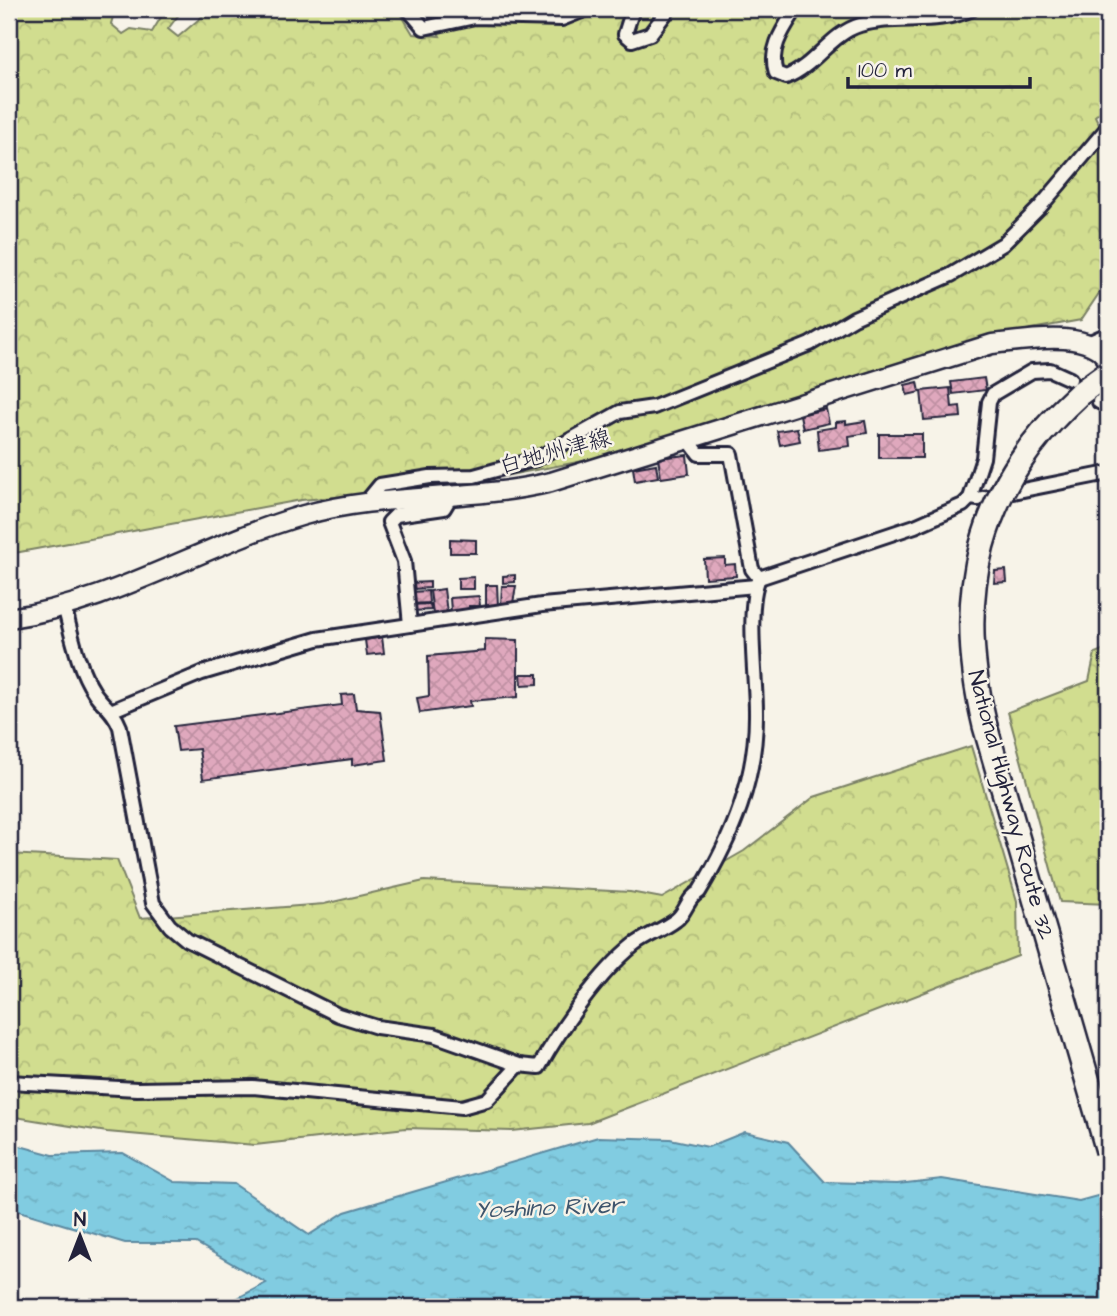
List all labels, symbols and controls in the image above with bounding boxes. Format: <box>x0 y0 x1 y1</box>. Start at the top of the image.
scale bar <box>848 46 1030 90</box>
text: 100 m <box>858 56 913 85</box>
street label: 白地州津線 <box>495 422 615 482</box>
street label: National Highway Route 32 <box>959 667 1062 943</box>
water label: Yoshino River <box>474 1188 627 1228</box>
north arrow <box>46 1200 116 1270</box>
text: N <box>74 1207 86 1234</box>

